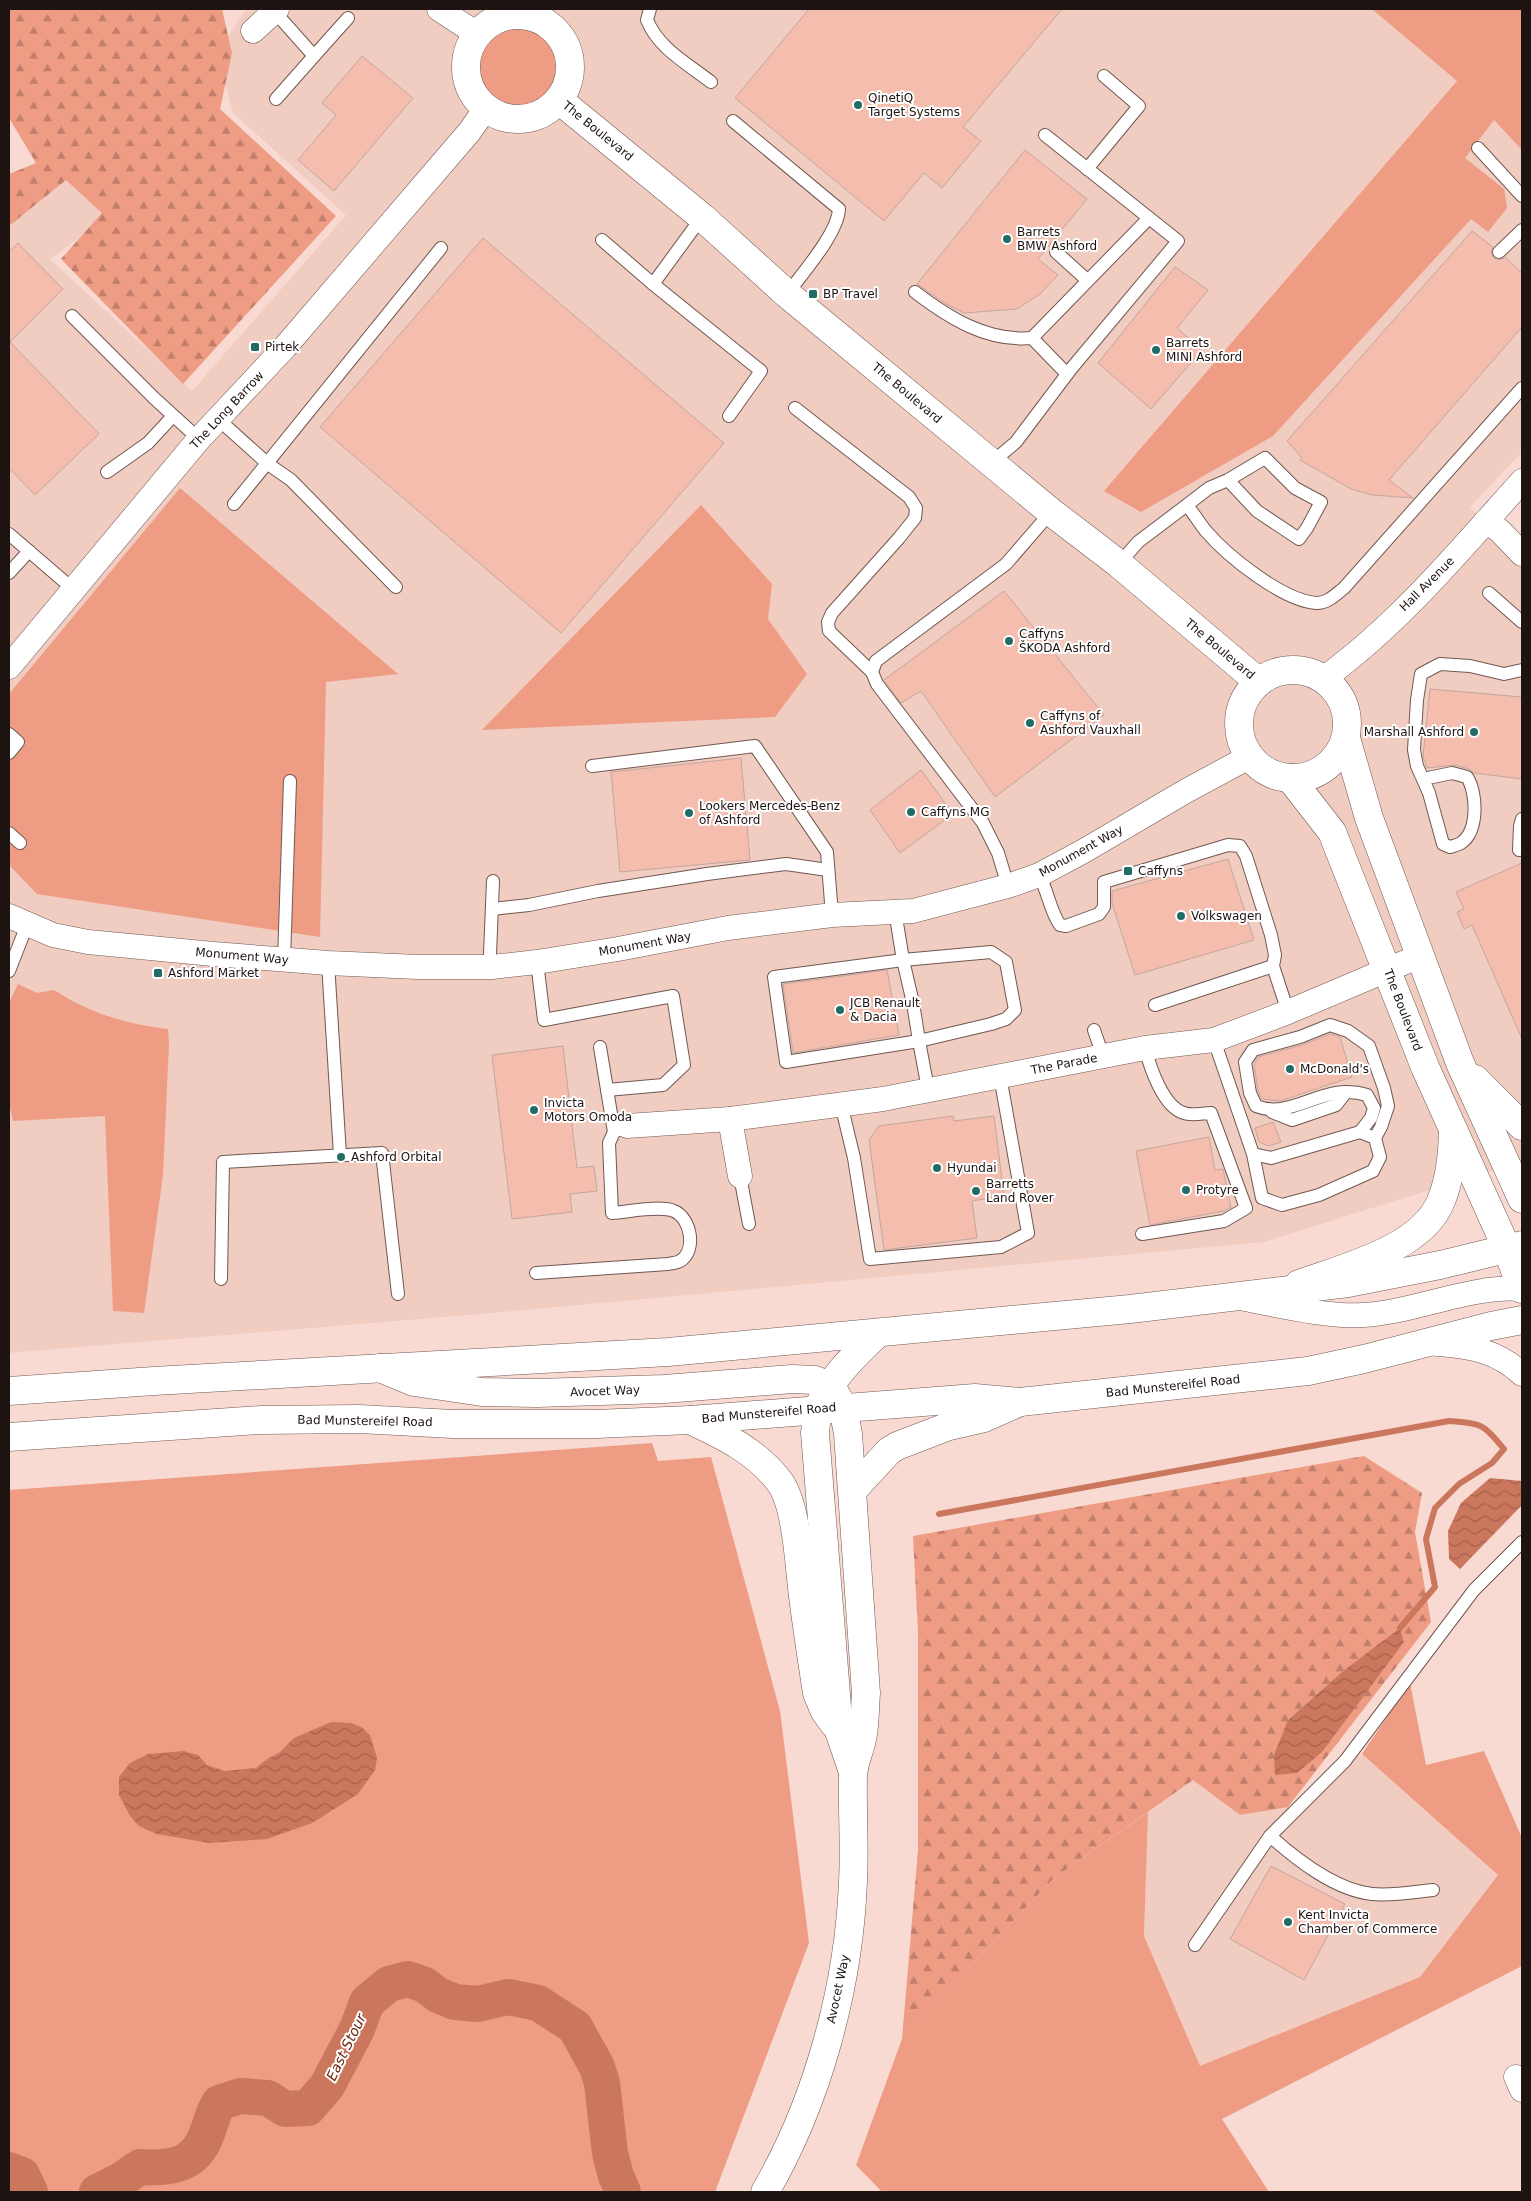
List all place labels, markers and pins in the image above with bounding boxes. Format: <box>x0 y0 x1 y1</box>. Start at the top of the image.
place label: QinetiQ Target Systems <box>867 91 960 119</box>
marker: QinetiQ Target Systems <box>852 99 864 111</box>
place label: Barrets BMW Ashford <box>1017 225 1097 253</box>
marker: Barrets BMW Ashford <box>1001 233 1013 245</box>
place label: BP Travel <box>823 287 878 301</box>
marker: BP Travel <box>807 288 819 300</box>
place label: Barrets MINI Ashford <box>1166 336 1242 364</box>
place label: Pirtek <box>265 340 299 354</box>
marker: Pirtek <box>249 341 261 353</box>
marker: Barrets MINI Ashford <box>1150 344 1162 356</box>
place label: Caffyns ŠKODA Ashford <box>1019 627 1110 655</box>
marker: Caffyns ŠKODA Ashford <box>1003 635 1015 647</box>
place label: Caffyns of Ashford Vauxhall <box>1040 709 1141 737</box>
marker: Caffyns of Ashford Vauxhall <box>1024 717 1036 729</box>
place label: Marshall Ashford <box>1364 725 1464 739</box>
marker: Marshall Ashford <box>1468 726 1480 738</box>
place label: Lookers Mercedes-Benz of Ashford <box>699 799 840 827</box>
place label: Caffyns MG <box>921 805 989 819</box>
marker: Caffyns MG <box>905 806 917 818</box>
marker: Lookers Mercedes-Benz of Ashford <box>683 807 695 819</box>
place label: Caffyns <box>1138 864 1183 878</box>
marker: Caffyns <box>1122 865 1134 877</box>
place label: Volkswagen <box>1191 909 1262 923</box>
marker: Volkswagen <box>1175 910 1187 922</box>
place label: Ashford Market <box>168 966 259 980</box>
marker: Ashford Market <box>152 967 164 979</box>
place label: JCB Renault & Dacia <box>849 996 920 1024</box>
marker: JCB Renault & Dacia <box>834 1004 846 1016</box>
place label: McDonald's <box>1300 1062 1369 1076</box>
marker: McDonald's <box>1284 1063 1296 1075</box>
place label: Invicta Motors Omoda <box>544 1096 632 1124</box>
marker: Invicta Motors Omoda <box>528 1104 540 1116</box>
place label: Ashford Orbital <box>351 1150 442 1164</box>
marker: Ashford Orbital <box>335 1151 347 1163</box>
place label: Hyundai <box>947 1161 997 1175</box>
marker: Hyundai <box>931 1162 943 1174</box>
place label: Barretts Land Rover <box>986 1177 1054 1205</box>
place label: Protyre <box>1196 1183 1239 1197</box>
marker: Protyre <box>1180 1184 1192 1196</box>
marker: Barretts Land Rover <box>970 1185 982 1197</box>
place label: Kent Invicta Chamber of Commerce <box>1298 1908 1437 1936</box>
marker: Kent Invicta Chamber of Commerce <box>1282 1916 1294 1928</box>

